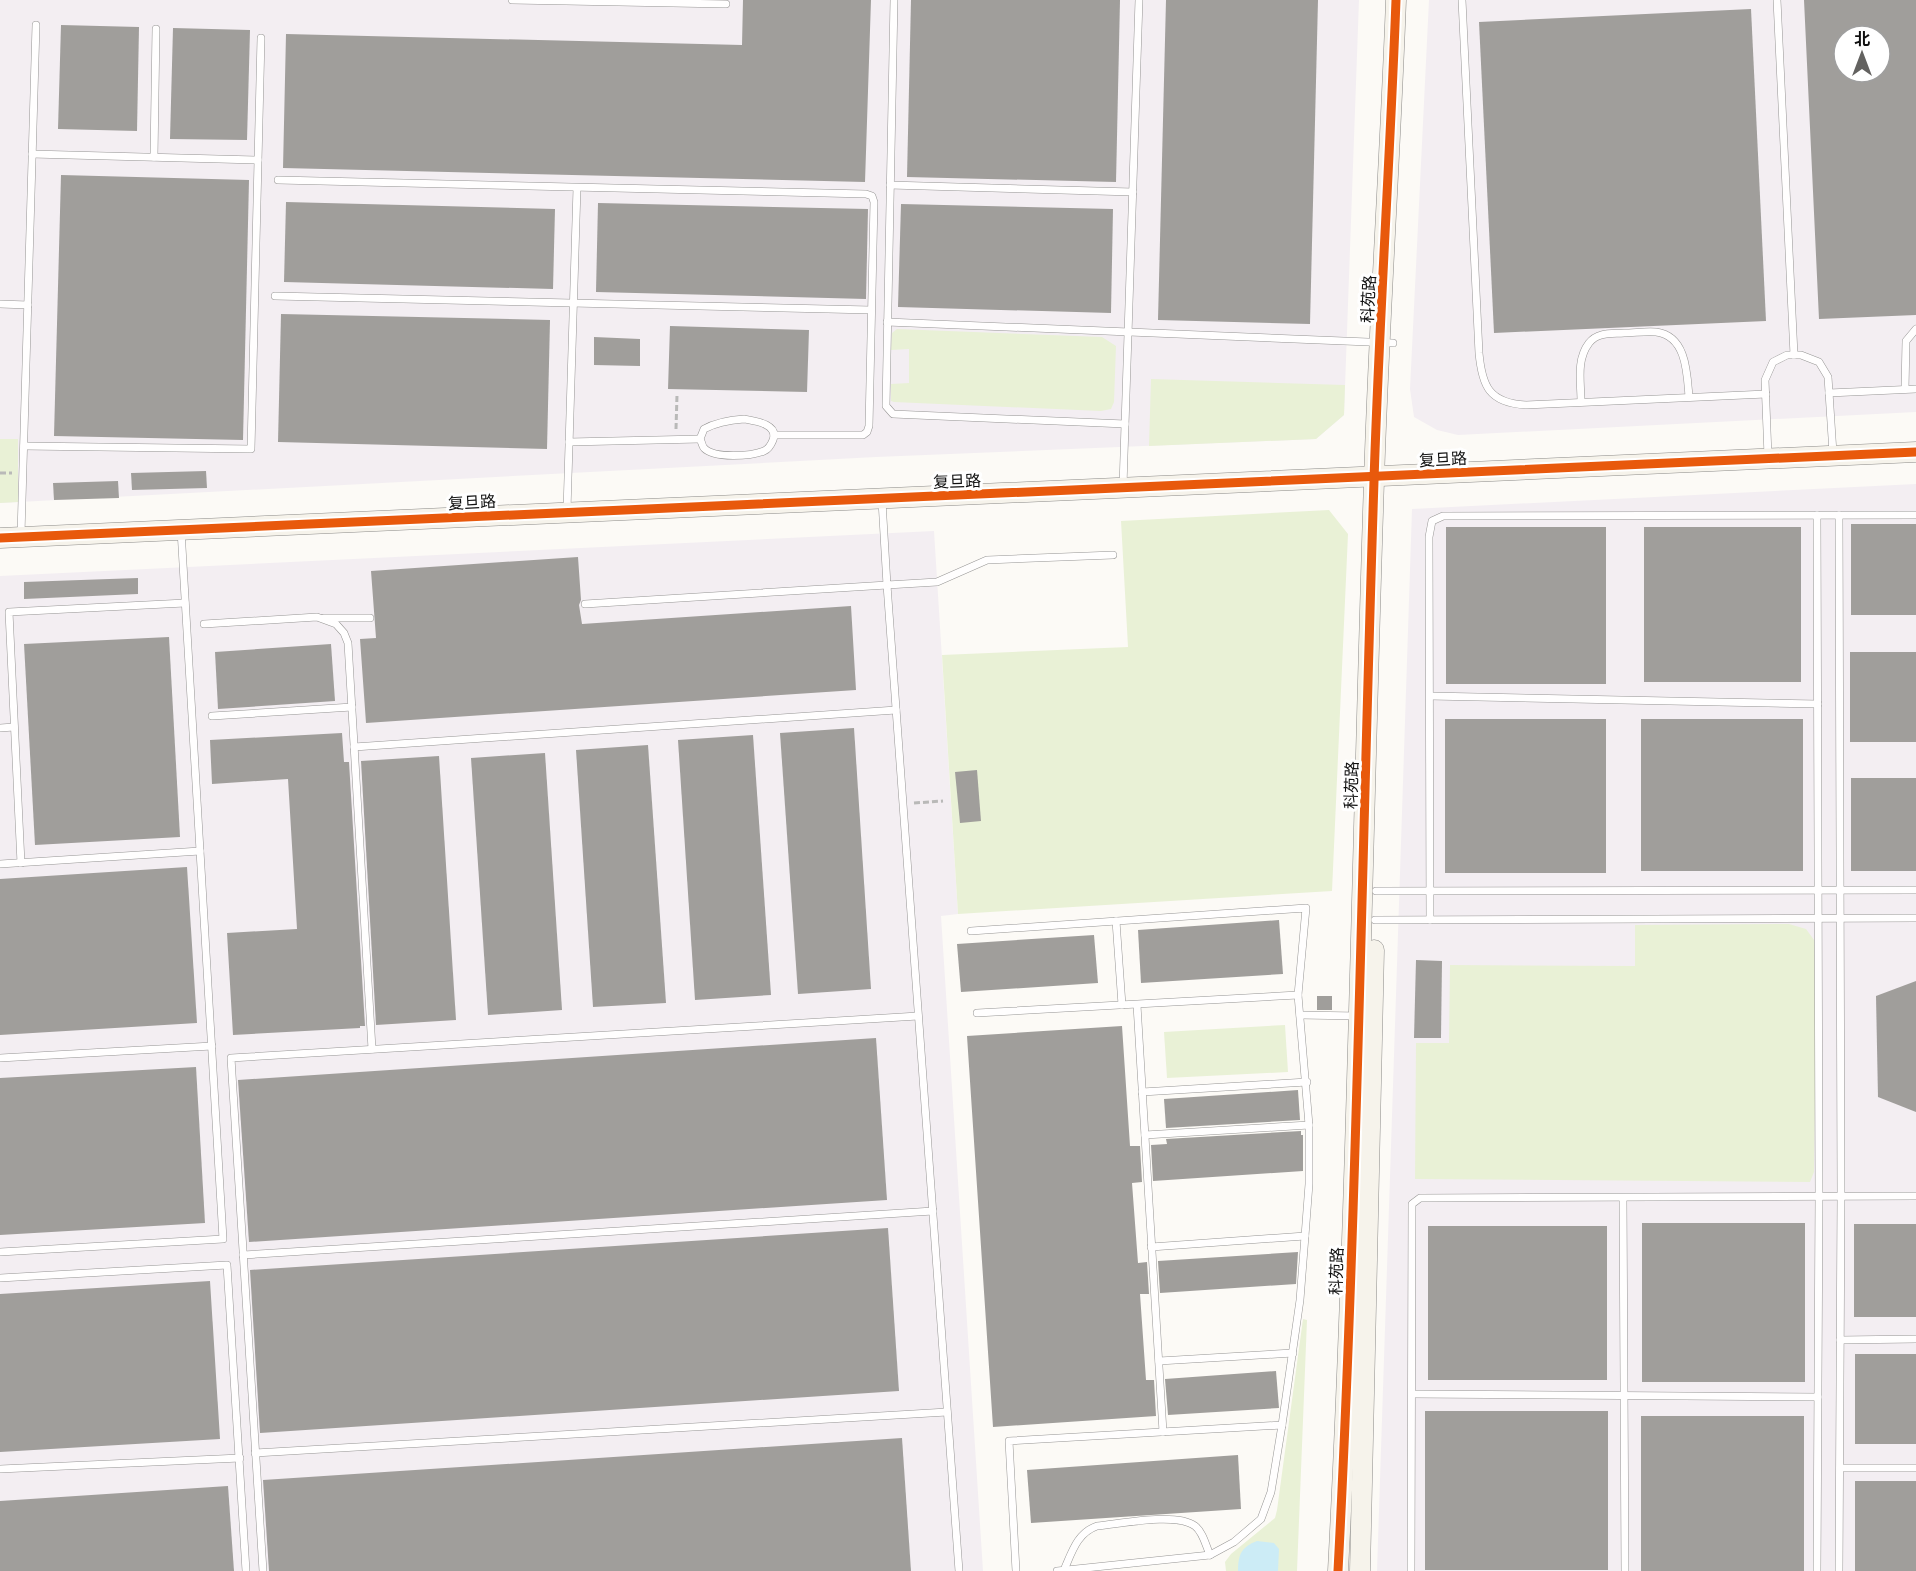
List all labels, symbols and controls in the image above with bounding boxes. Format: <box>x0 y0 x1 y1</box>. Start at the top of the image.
north arrow <box>1832 24 1892 84</box>
text: 北 <box>1854 28 1870 50</box>
street label: 科苑路 <box>1356 274 1380 324</box>
street label: 复旦路 <box>1418 447 1468 471</box>
street label: 复旦路 <box>933 469 981 493</box>
street label: 复旦路 <box>447 490 497 514</box>
street label: 科苑路 <box>1339 761 1363 809</box>
street label: 科苑路 <box>1324 1247 1348 1295</box>

